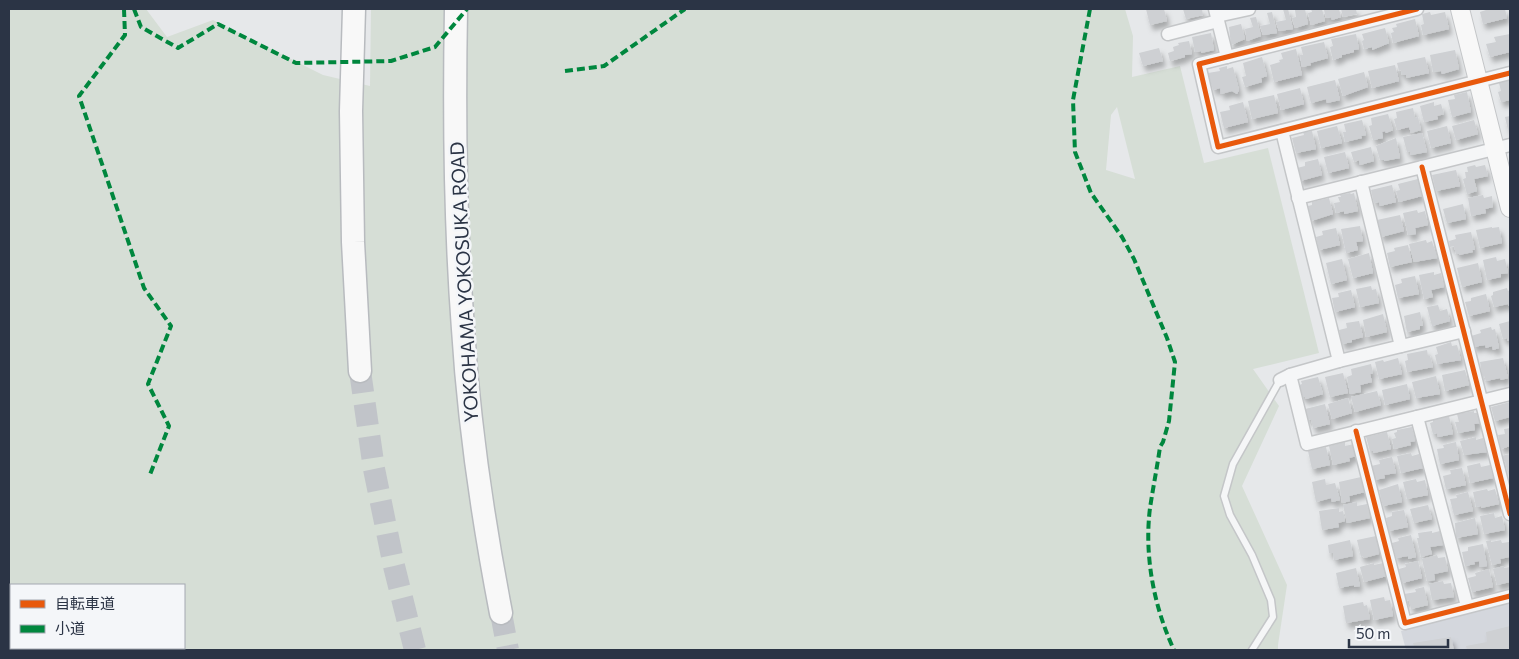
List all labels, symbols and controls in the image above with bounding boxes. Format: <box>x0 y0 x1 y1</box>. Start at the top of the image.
street label: YOKOHAMA YOKOSUKA ROAD <box>445 141 482 423</box>
legend <box>10 584 185 649</box>
text: 自転車道 <box>55 594 115 612</box>
scale bar <box>1349 616 1448 648</box>
text: 小道 <box>55 619 85 637</box>
text: 50 m <box>1356 624 1390 642</box>

